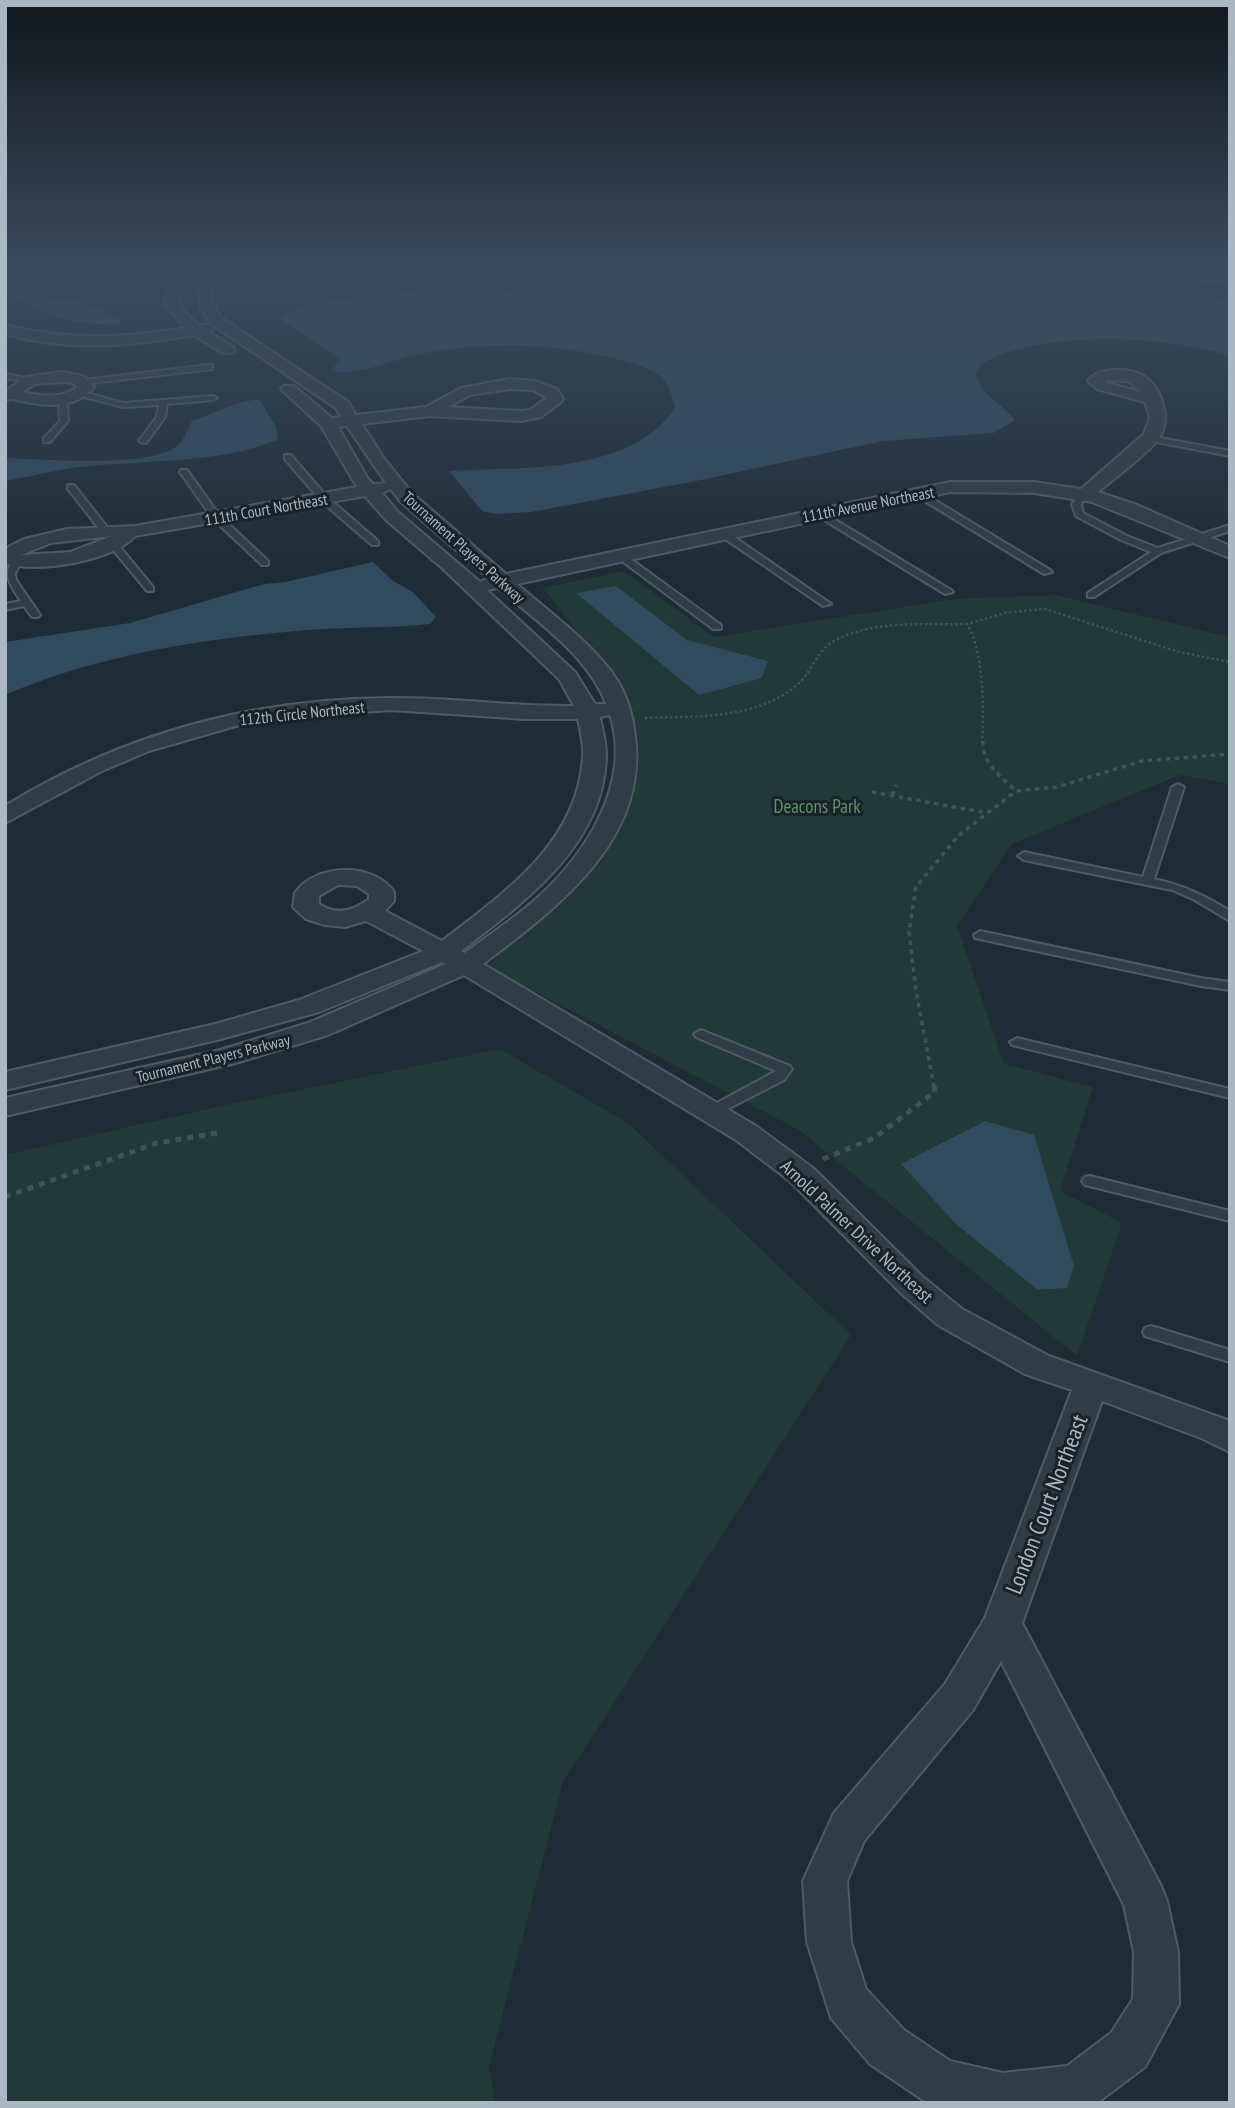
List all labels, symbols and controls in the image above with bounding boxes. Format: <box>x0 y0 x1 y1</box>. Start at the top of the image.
street label: 111th Avenue Northeast <box>800 481 936 527</box>
street label: Tournament Players Parkway <box>399 487 529 607</box>
street label: 111th Court Northeast <box>203 488 330 530</box>
street label: 112th Circle Northeast <box>239 696 366 730</box>
park label: Deacons Park <box>773 794 861 818</box>
street label: Tournament Players Parkway <box>134 1029 292 1087</box>
street label: Arnold Palmer Drive Northeast <box>776 1154 939 1309</box>
street label: London Court Northeast <box>998 1410 1094 1598</box>

